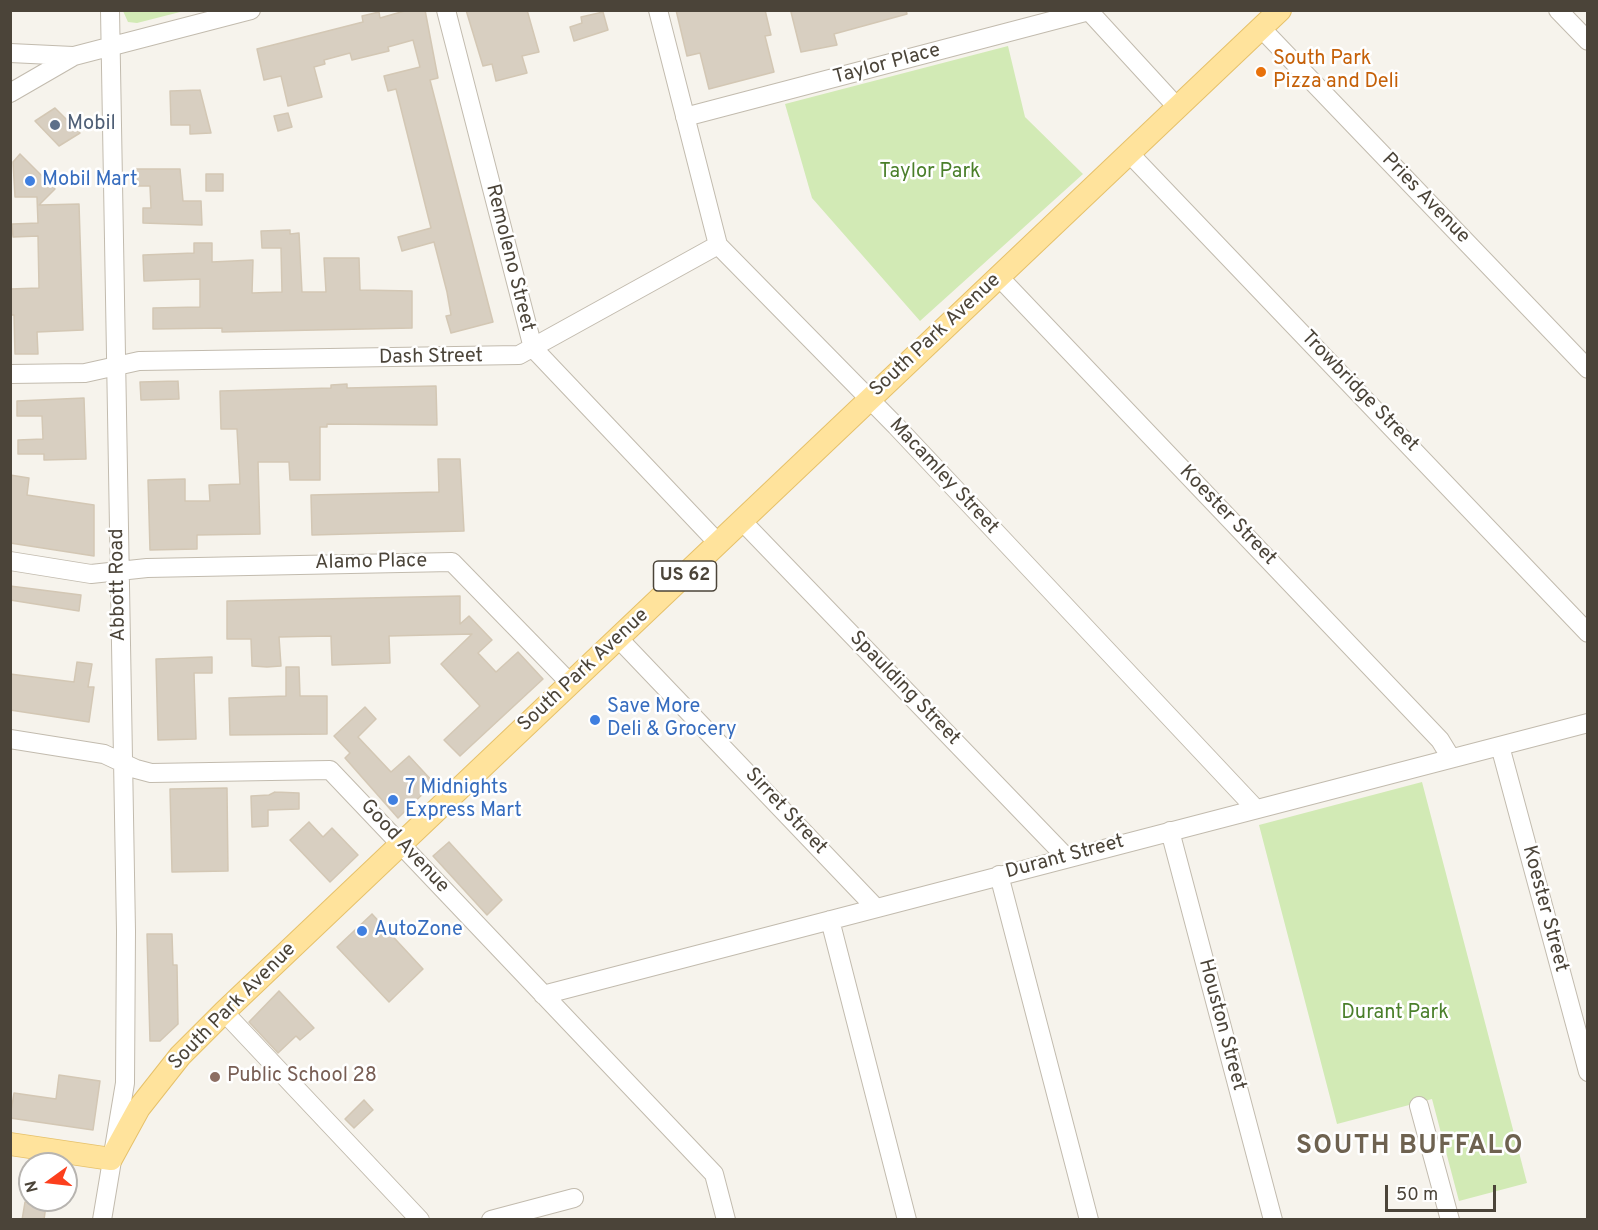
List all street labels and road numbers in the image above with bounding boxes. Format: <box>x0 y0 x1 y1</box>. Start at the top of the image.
street label: Taylor Place <box>831 39 943 91</box>
street label: Pries Avenue <box>1376 149 1474 249</box>
street label: Remoleno Street <box>479 182 539 334</box>
street label: South Park Avenue <box>866 269 1006 403</box>
street label: Trowbridge Street <box>1295 326 1423 458</box>
street label: Dash Street <box>379 345 483 371</box>
street label: Macamley Street <box>883 414 1003 540</box>
street label: Koester Street <box>1173 461 1281 571</box>
street label: Abbott Road <box>106 528 132 642</box>
street label: Alamo Place <box>315 550 427 576</box>
road number: US 62 <box>654 561 716 591</box>
street label: South Park Avenue <box>514 604 654 738</box>
street label: Spaulding Street <box>843 627 965 751</box>
street label: Sirret Street <box>739 764 831 860</box>
street label: Good Avenue <box>354 795 454 899</box>
street label: Durant Street <box>1003 831 1127 885</box>
street label: Koester Street <box>1516 843 1572 975</box>
street label: South Park Avenue <box>164 938 302 1076</box>
street label: Houston Street <box>1192 957 1250 1093</box>

